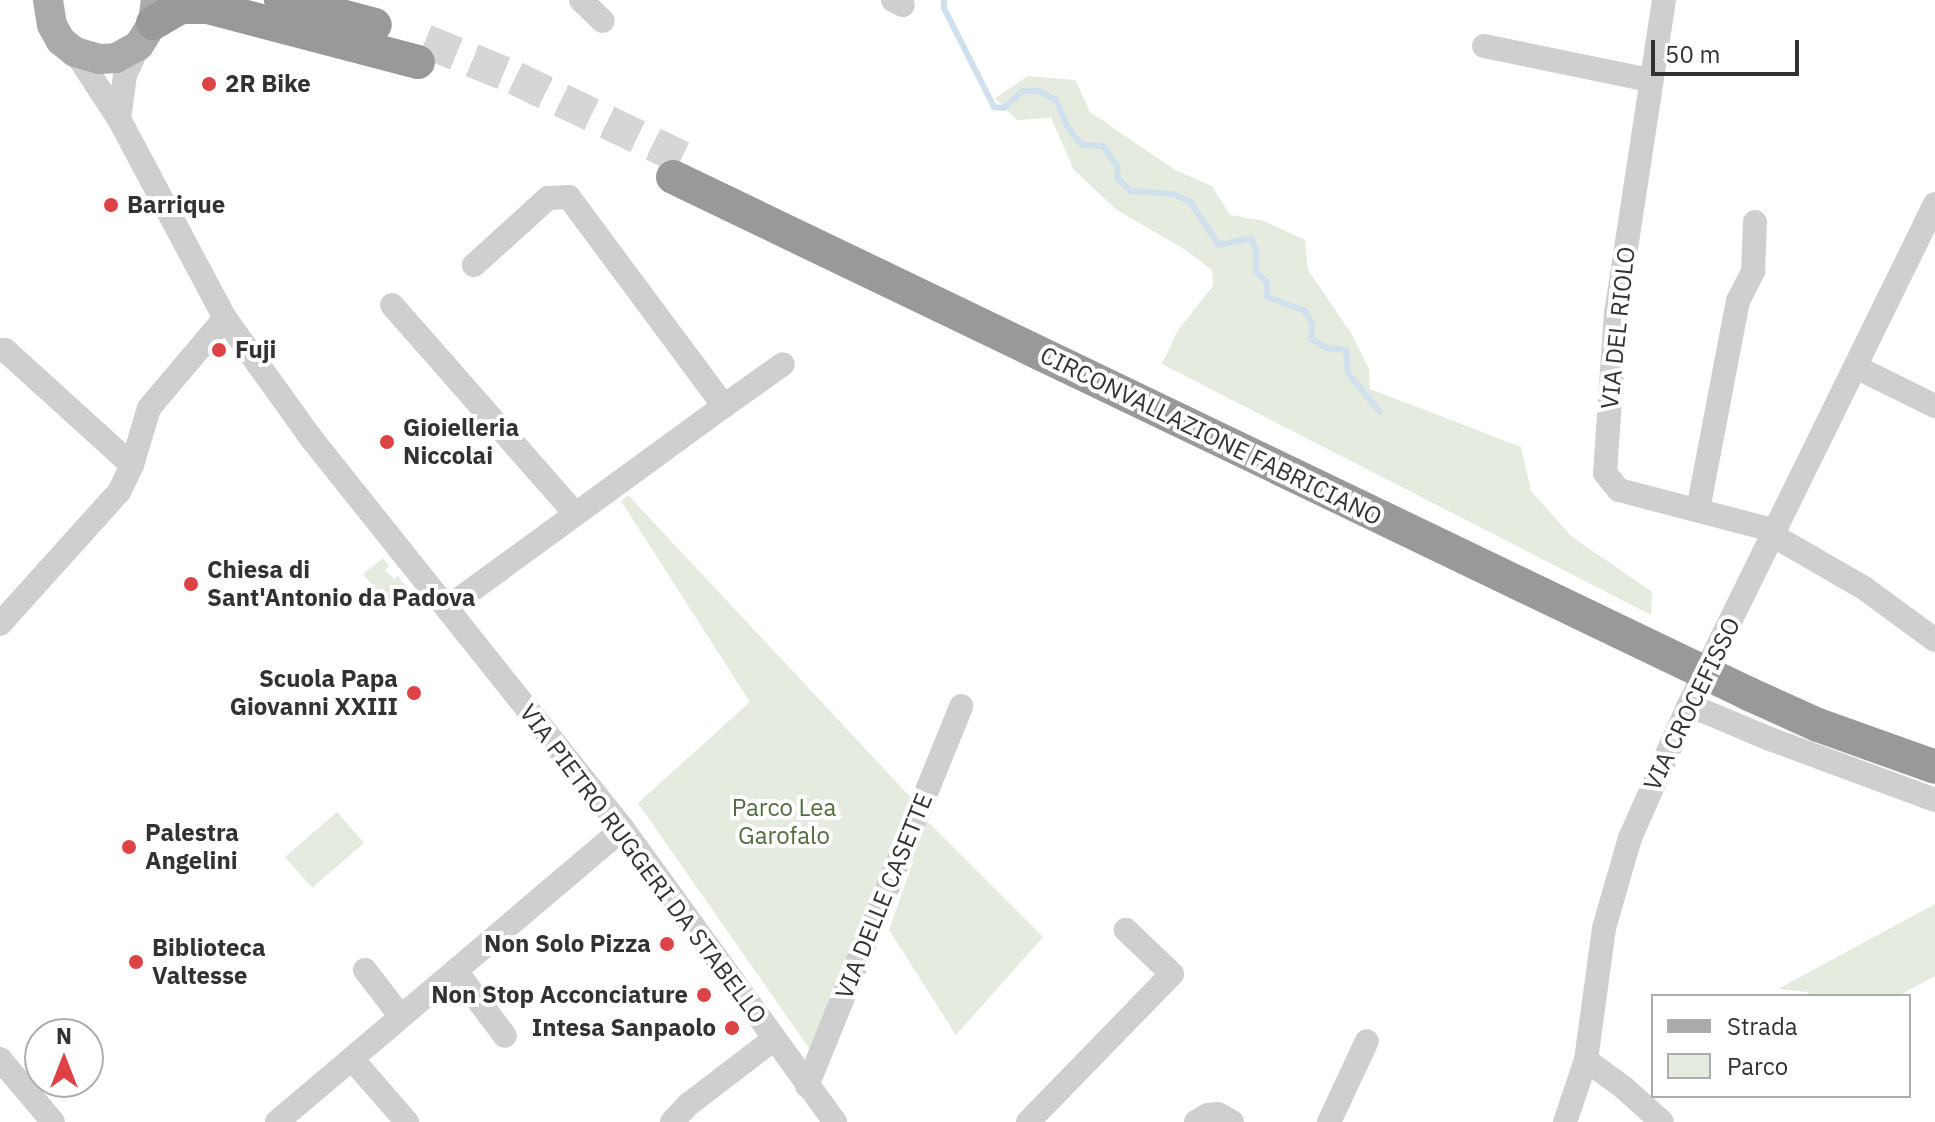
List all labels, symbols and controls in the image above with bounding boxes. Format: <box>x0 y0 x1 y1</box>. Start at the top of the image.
scale bar <box>1655 24 1803 74</box>
text: 50 m <box>1665 38 1720 70</box>
place label: 2R Bike <box>225 70 311 98</box>
marker: 2R Bike <box>200 75 218 93</box>
place label: Barrique <box>127 191 225 219</box>
marker: Barrique <box>102 196 120 214</box>
street label: VIA DEL RIOLO <box>1595 245 1641 411</box>
place label: Fuji <box>235 336 276 364</box>
marker: Fuji <box>210 341 228 359</box>
street label: CIRCONVALLAZIONE FABRICIANO <box>1036 341 1386 531</box>
place label: Gioielleria Niccolai <box>403 414 519 470</box>
marker: Gioielleria Niccolai <box>378 433 396 451</box>
place label: Chiesa di Sant'Antonio da Padova <box>207 556 475 612</box>
marker: Chiesa di Sant'Antonio da Padova <box>182 575 200 593</box>
street label: VIA CROCEFISSO <box>1638 613 1746 795</box>
place label: Scuola Papa Giovanni XXIII <box>230 665 398 721</box>
marker: Scuola Papa Giovanni XXIII <box>405 684 423 702</box>
street label: VIA PIETRO RUGGERI DA STABELLO <box>513 699 773 1029</box>
street label: VIA DELLE CASETTE <box>830 789 938 1003</box>
park label: Parco Lea Garofalo <box>732 794 836 850</box>
place label: Palestra Angelini <box>145 819 239 875</box>
marker: Palestra Angelini <box>120 838 138 856</box>
place label: Non Solo Pizza <box>484 930 651 958</box>
place label: Biblioteca Valtesse <box>152 934 266 990</box>
marker: Non Solo Pizza <box>658 935 676 953</box>
marker: Biblioteca Valtesse <box>127 953 145 971</box>
place label: Non Stop Acconciature <box>431 981 688 1009</box>
marker: Non Stop Acconciature <box>695 986 713 1004</box>
legend <box>1651 994 1911 1098</box>
text: Strada <box>1727 1010 1798 1042</box>
place label: Intesa Sanpaolo <box>532 1014 716 1042</box>
north arrow <box>24 1018 104 1098</box>
marker: Intesa Sanpaolo <box>723 1019 741 1037</box>
text: N <box>56 1021 72 1050</box>
text: Parco <box>1727 1050 1788 1082</box>

